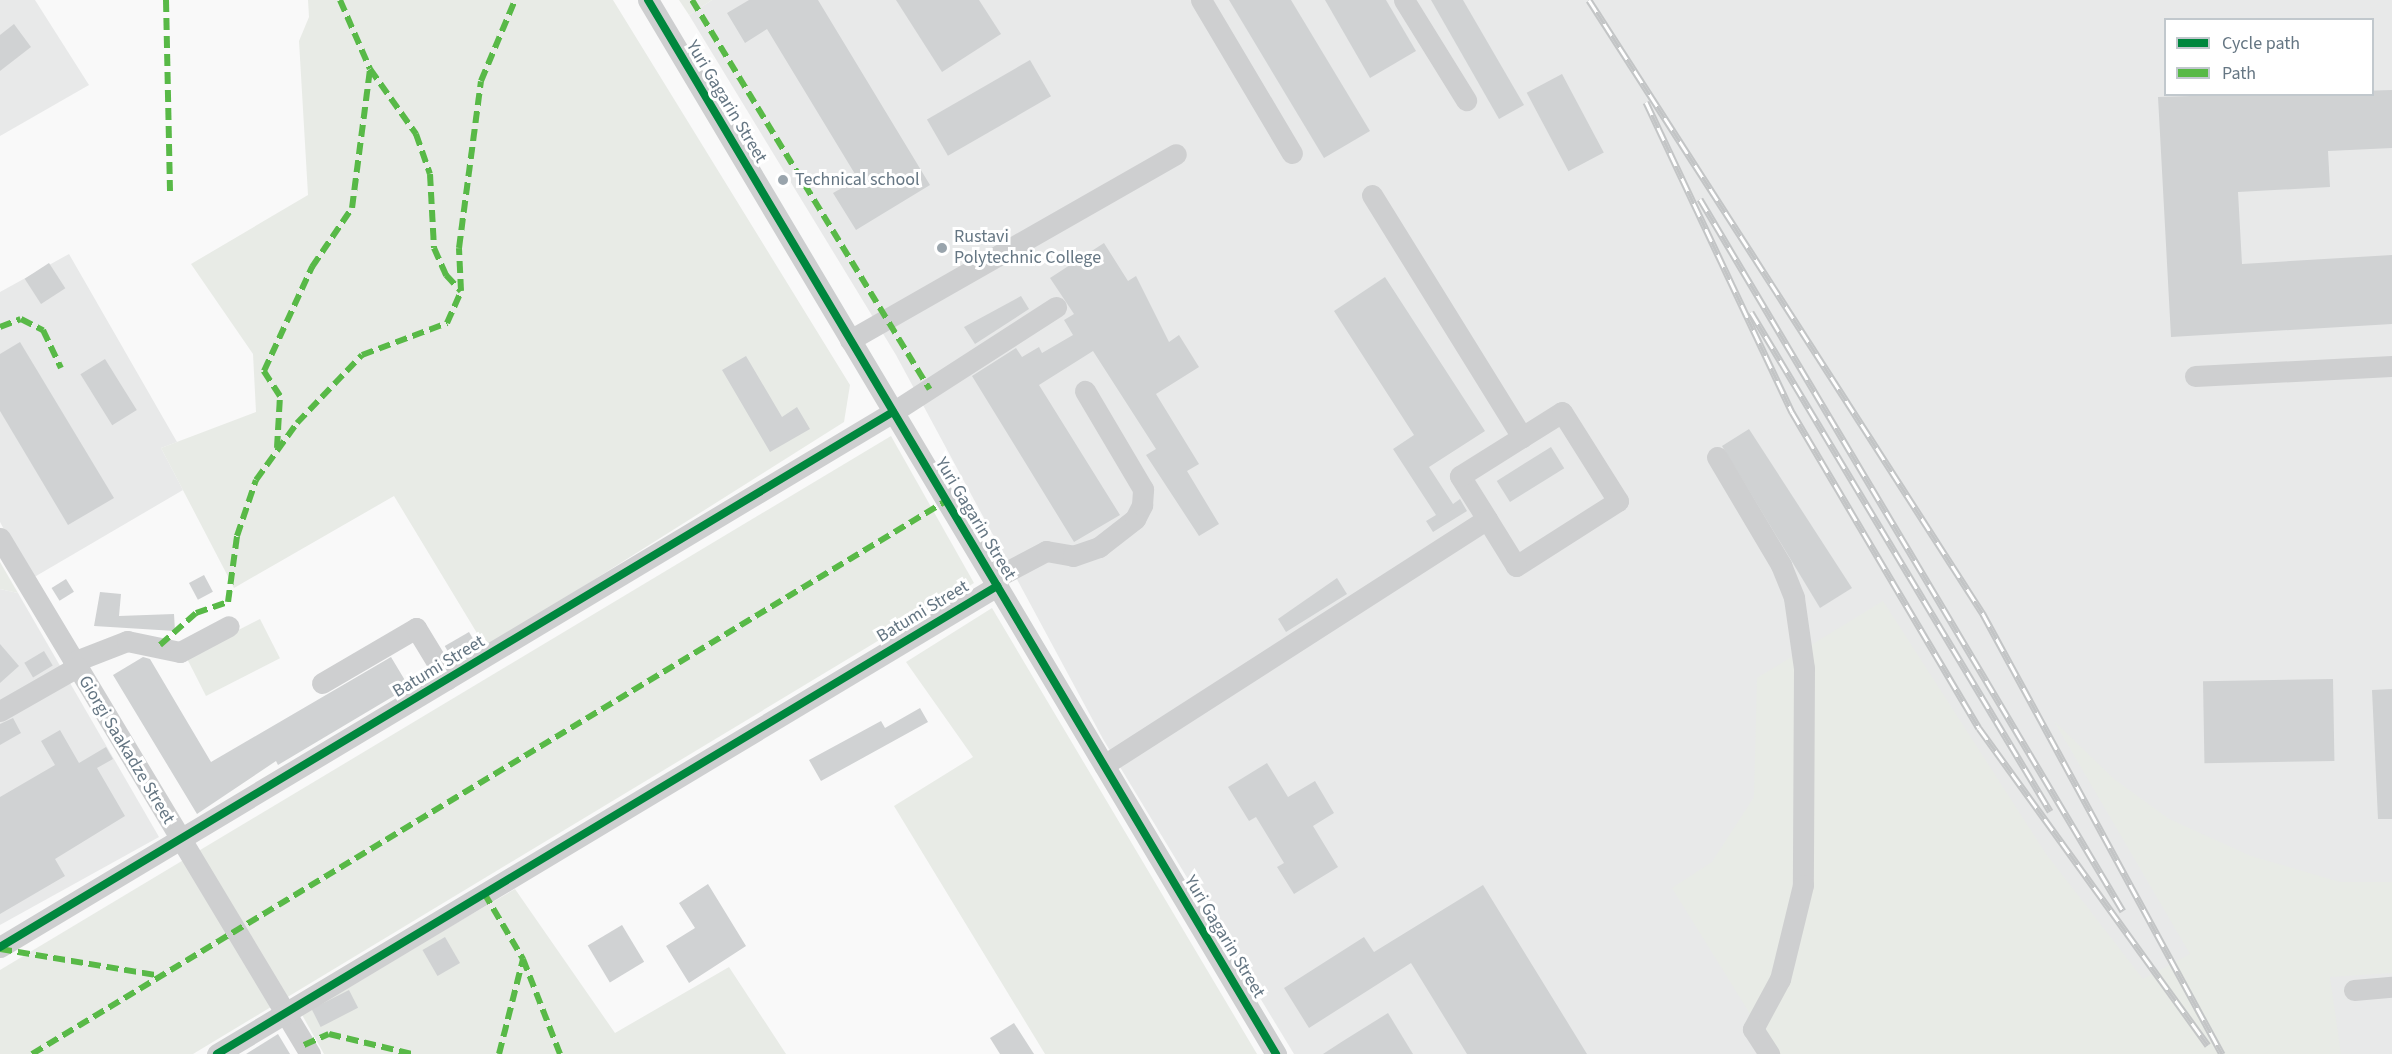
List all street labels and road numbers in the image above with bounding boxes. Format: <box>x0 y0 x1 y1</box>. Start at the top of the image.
street label: Yuri Gagarin Street <box>681 37 771 167</box>
street label: Yuri Gagarin Street <box>930 454 1020 584</box>
street label: Batumi Street <box>873 576 973 648</box>
street label: Batumi Street <box>389 631 489 703</box>
street label: Giorgi Saakadze Street <box>73 672 179 828</box>
street label: Yuri Gagarin Street <box>1179 872 1269 1002</box>

